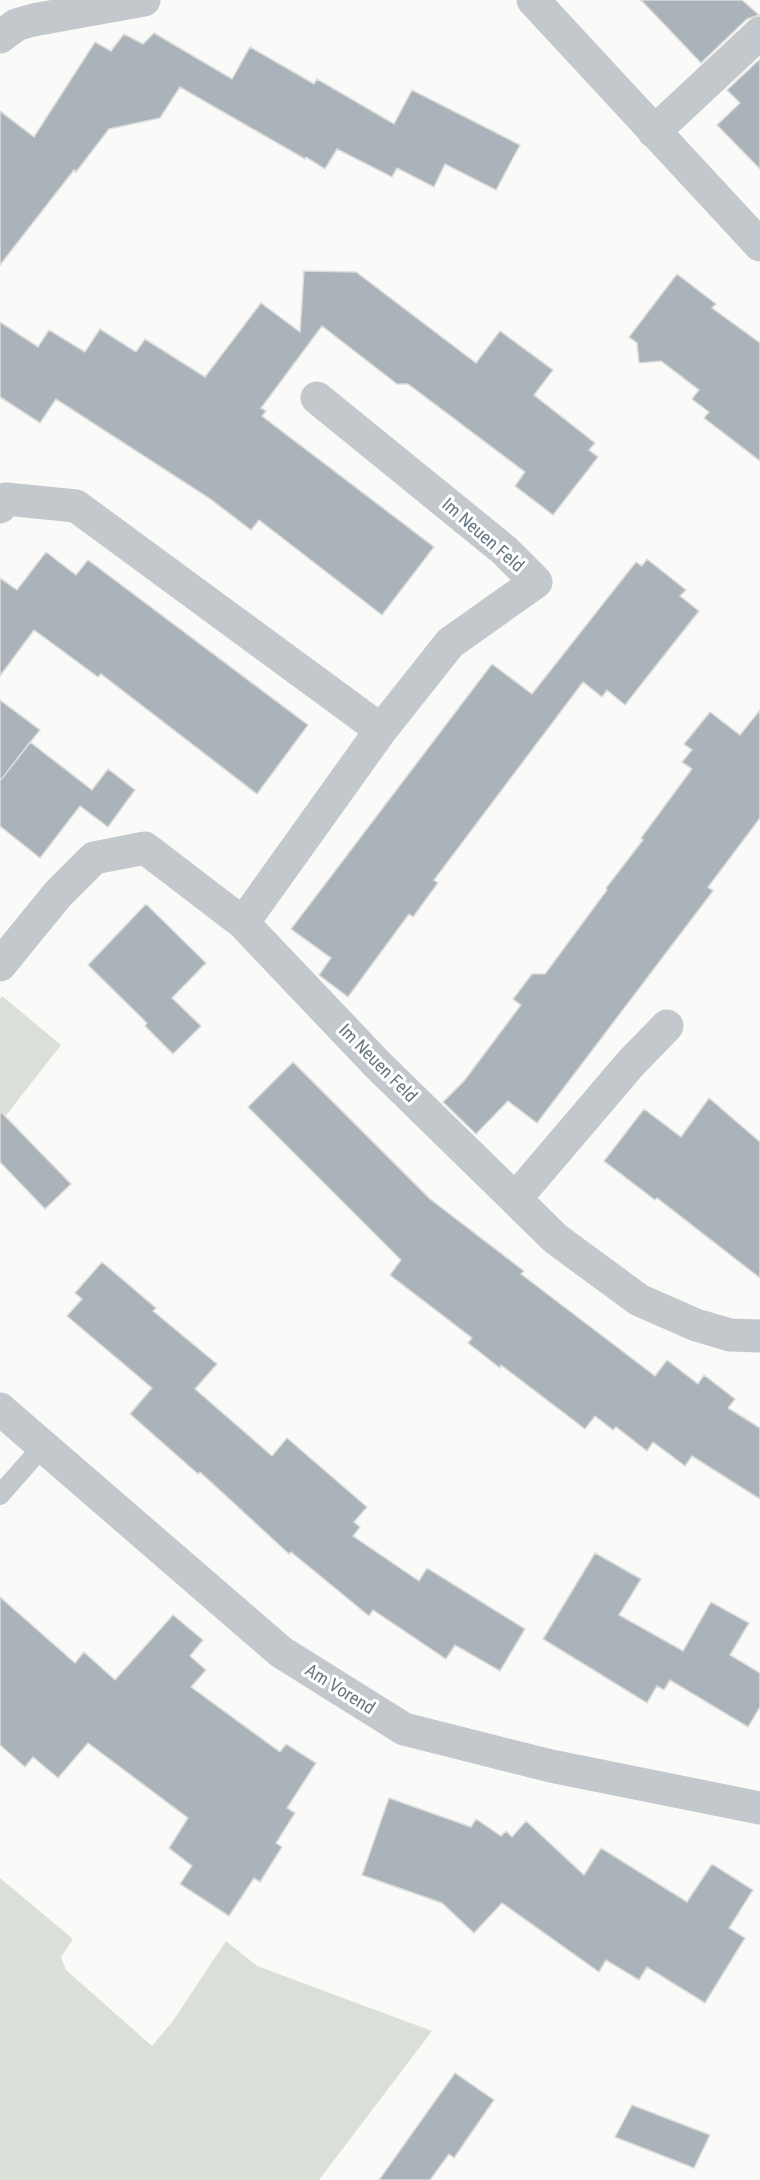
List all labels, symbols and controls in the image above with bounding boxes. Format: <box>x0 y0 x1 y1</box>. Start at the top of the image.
street label: Im Neuen Feld <box>438 493 529 576</box>
street label: Im Neuen Feld <box>335 1019 422 1106</box>
street label: Am Vorend <box>302 1659 379 1718</box>

